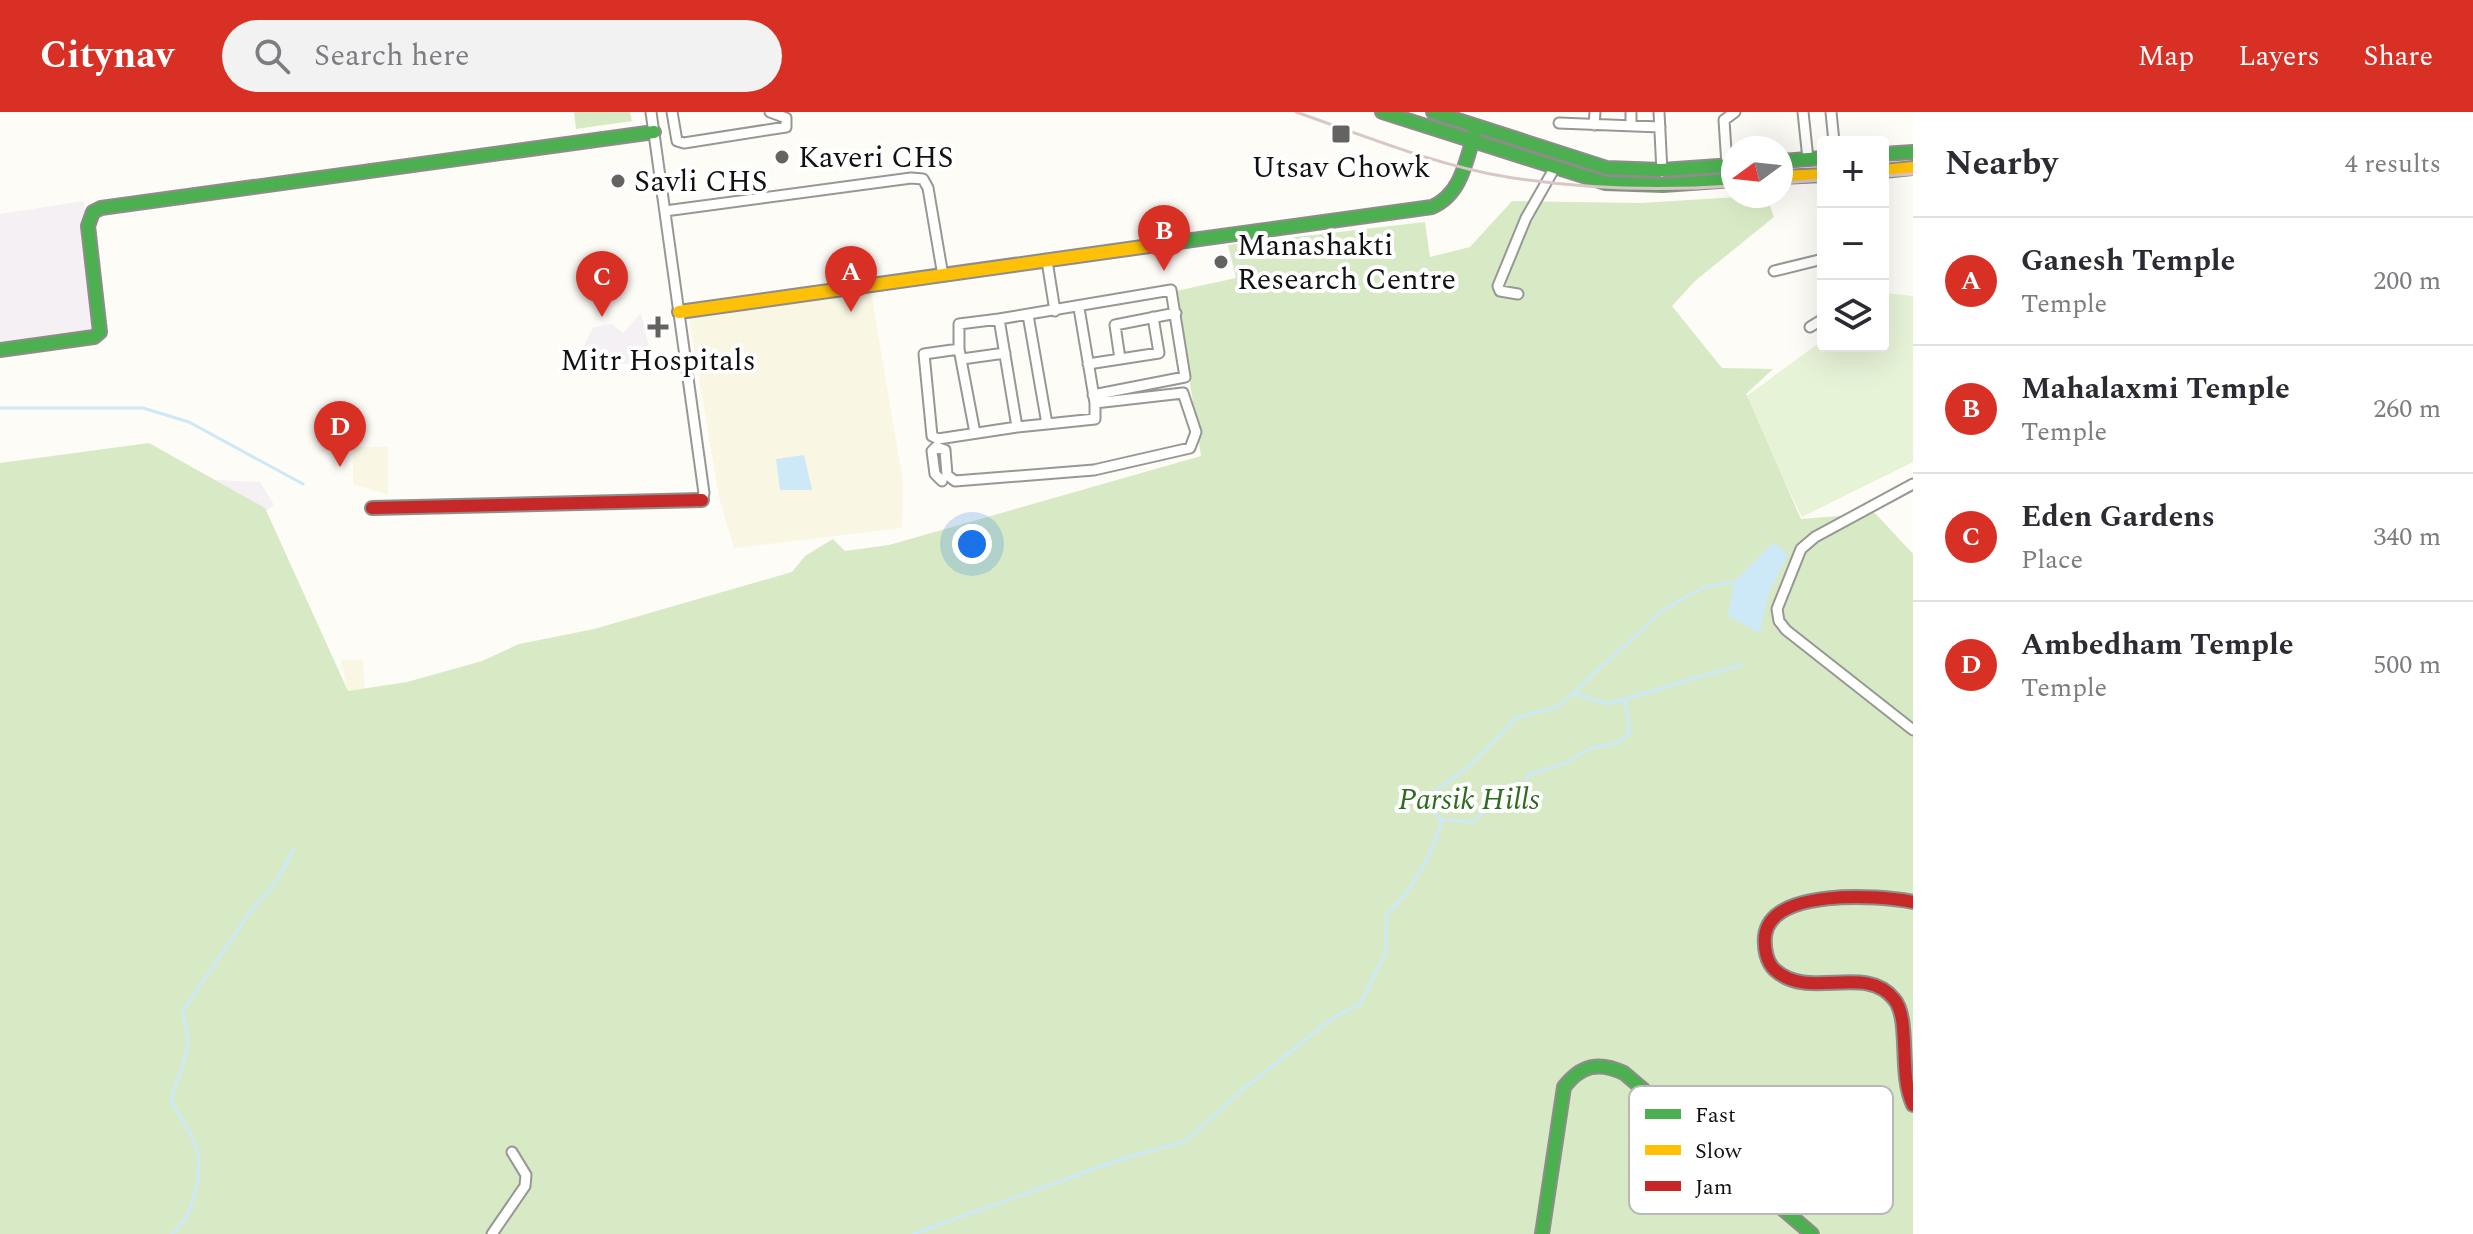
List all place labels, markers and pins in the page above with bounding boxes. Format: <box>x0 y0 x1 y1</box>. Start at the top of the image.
marker: Utsav Chowk <box>1330 123 1352 145</box>
place label: Kaveri CHS <box>798 135 953 181</box>
place label: Utsav Chowk <box>1252 145 1430 191</box>
marker: Kaveri CHS <box>773 148 791 166</box>
place label: Savli CHS <box>634 159 767 205</box>
marker: Savli CHS <box>609 172 627 190</box>
pin: B <box>1138 205 1190 271</box>
place label: Manashakti Research Centre <box>1237 223 1456 303</box>
pin: A <box>825 246 877 312</box>
pin: C <box>576 251 628 317</box>
marker: Manashakti Research Centre <box>1212 253 1230 271</box>
marker: Mitr Hospitals <box>647 316 669 338</box>
place label: Mitr Hospitals <box>560 338 756 384</box>
pin: D <box>314 401 366 467</box>

